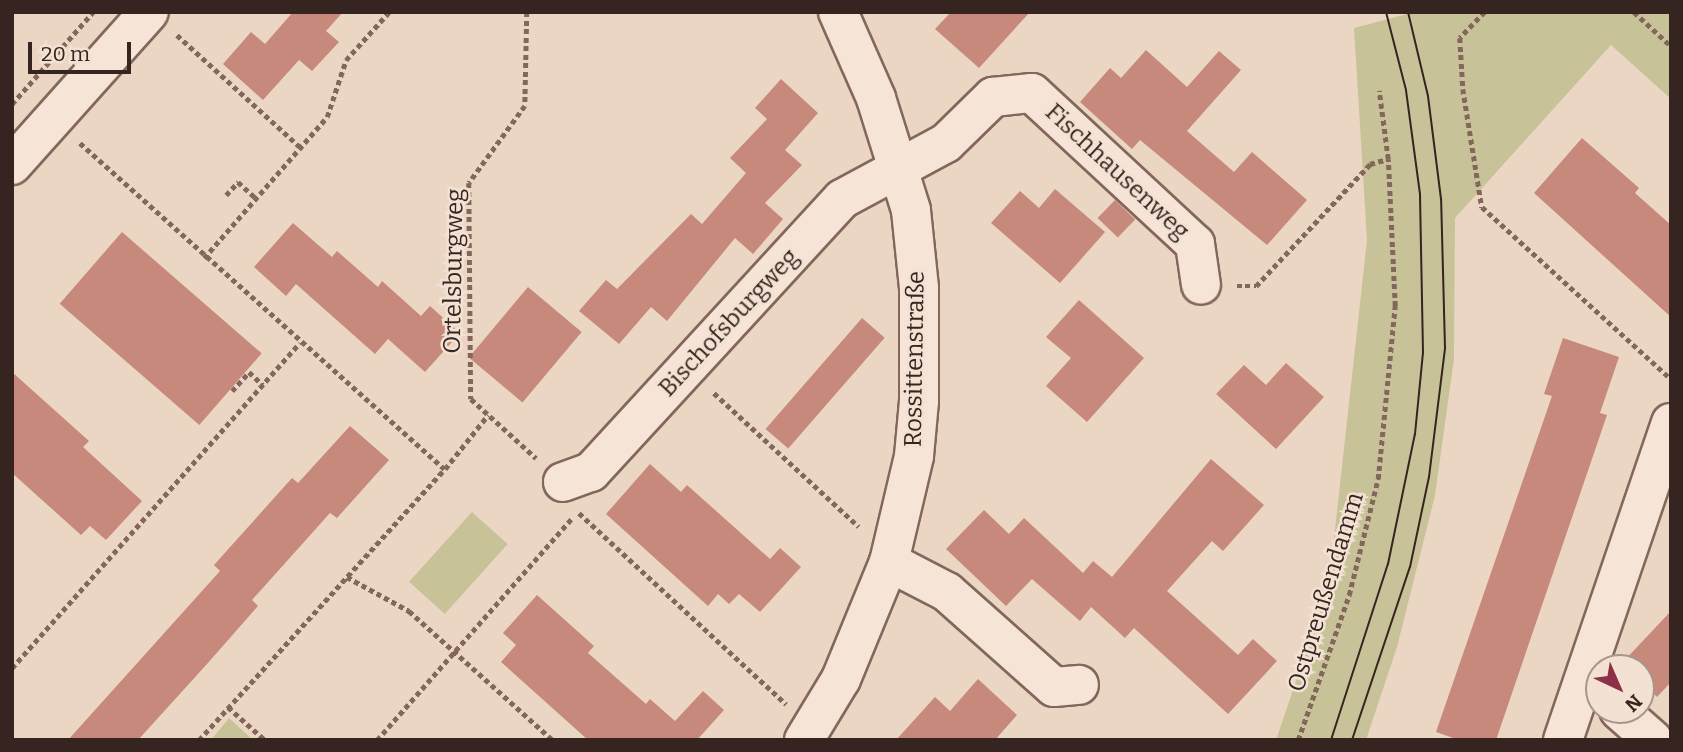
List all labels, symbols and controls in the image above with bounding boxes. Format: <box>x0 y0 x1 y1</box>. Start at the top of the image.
scale bar <box>32 28 135 72</box>
text: 20 m <box>41 41 90 67</box>
street label: Fischhausenweg <box>1039 98 1195 246</box>
street label: Ortelsburgweg <box>438 188 470 354</box>
street label: Bischofsburgweg <box>653 243 805 403</box>
street label: Rossittenstraße <box>899 271 931 447</box>
street label: Ostpreußendamm <box>1282 489 1370 695</box>
north arrow <box>1585 654 1655 724</box>
text: N <box>1620 690 1647 716</box>

